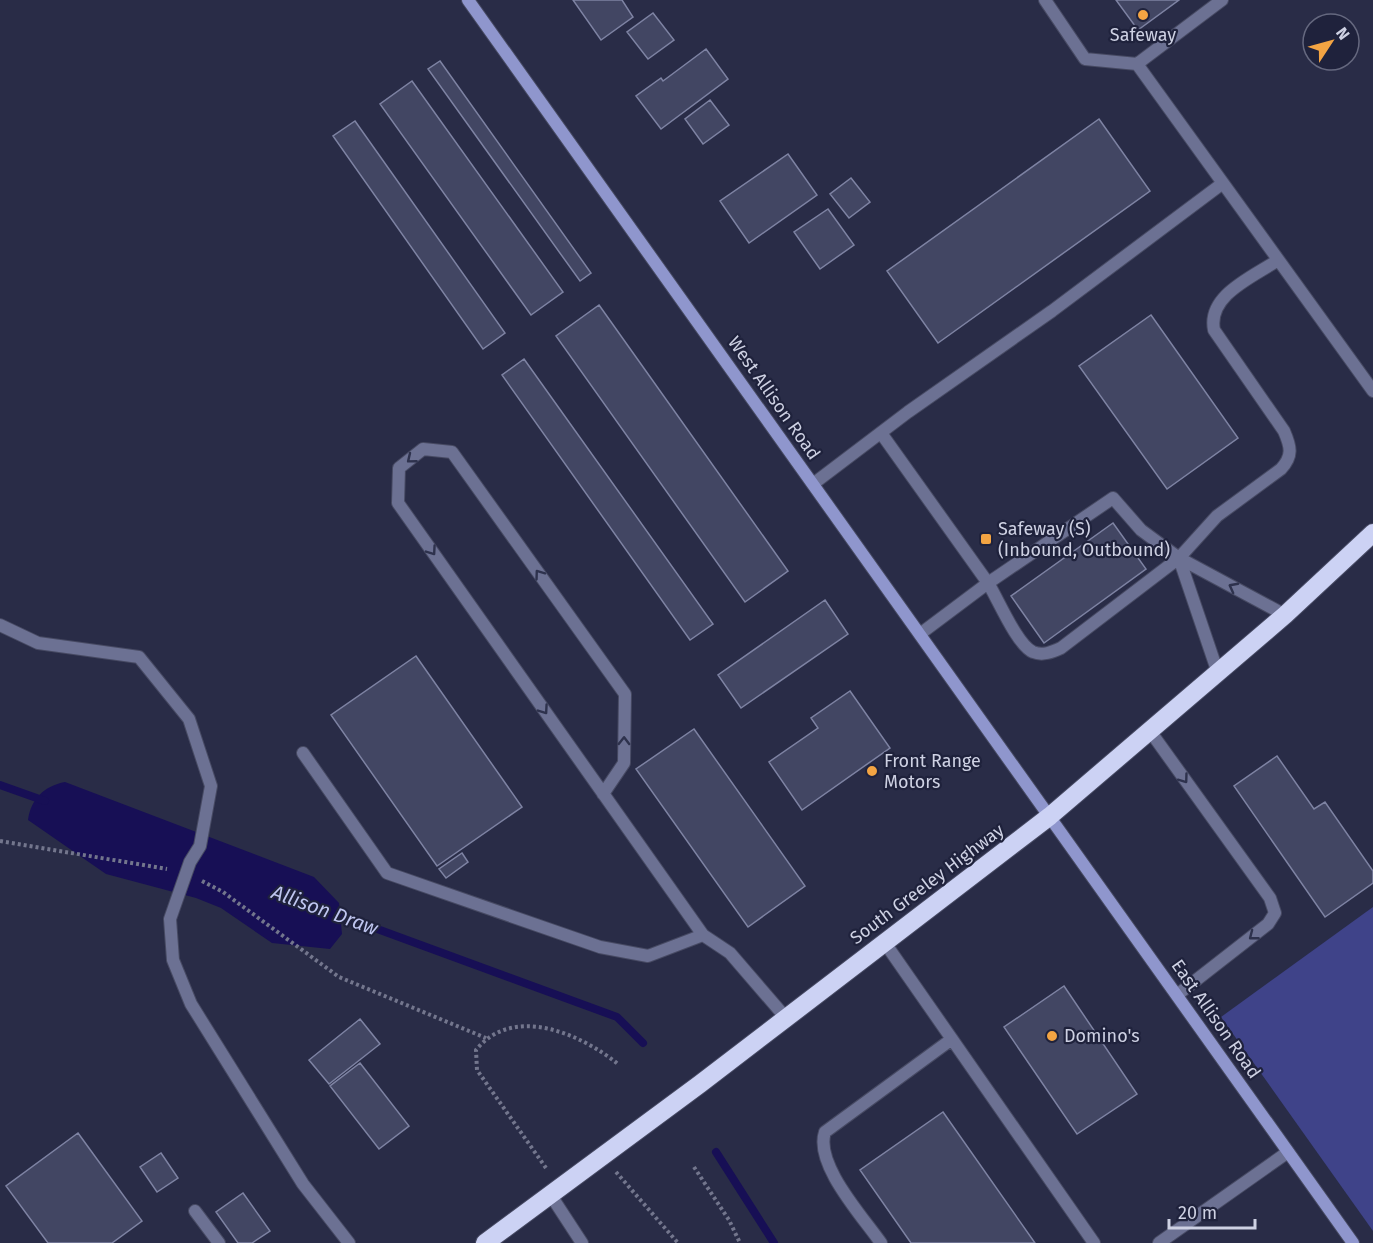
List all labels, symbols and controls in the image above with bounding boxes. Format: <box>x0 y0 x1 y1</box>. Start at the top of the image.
marker: Safeway <box>1136 8 1150 22</box>
north arrow <box>1301 12 1361 72</box>
place label: Safeway <box>1110 24 1176 46</box>
text: N <box>1332 24 1354 43</box>
street label: West Allison Road <box>723 332 825 464</box>
one-way arrow <box>406 451 417 462</box>
place label: Safeway (S) (Inbound, Outbound) <box>998 518 1170 561</box>
marker: Safeway (S) (Inbound, Outbound) <box>979 532 993 546</box>
one-way arrow <box>425 544 436 555</box>
one-way arrow <box>535 569 546 580</box>
one-way arrow <box>1229 583 1239 594</box>
one-way arrow <box>537 703 548 714</box>
one-way arrow <box>618 737 630 746</box>
place label: Front Range Motors <box>884 750 981 793</box>
marker: Front Range Motors <box>865 764 879 778</box>
one-way arrow <box>1177 772 1188 783</box>
street label: South Greeley Highway <box>846 819 1008 949</box>
water label: Allison Draw <box>268 879 382 941</box>
one-way arrow <box>1248 929 1259 940</box>
street label: East Allison Road <box>1167 955 1265 1083</box>
place label: Domino's <box>1064 1025 1140 1047</box>
marker: Domino's <box>1045 1029 1059 1043</box>
scale bar <box>1169 1192 1254 1230</box>
text: 20 m <box>1178 1202 1217 1224</box>

